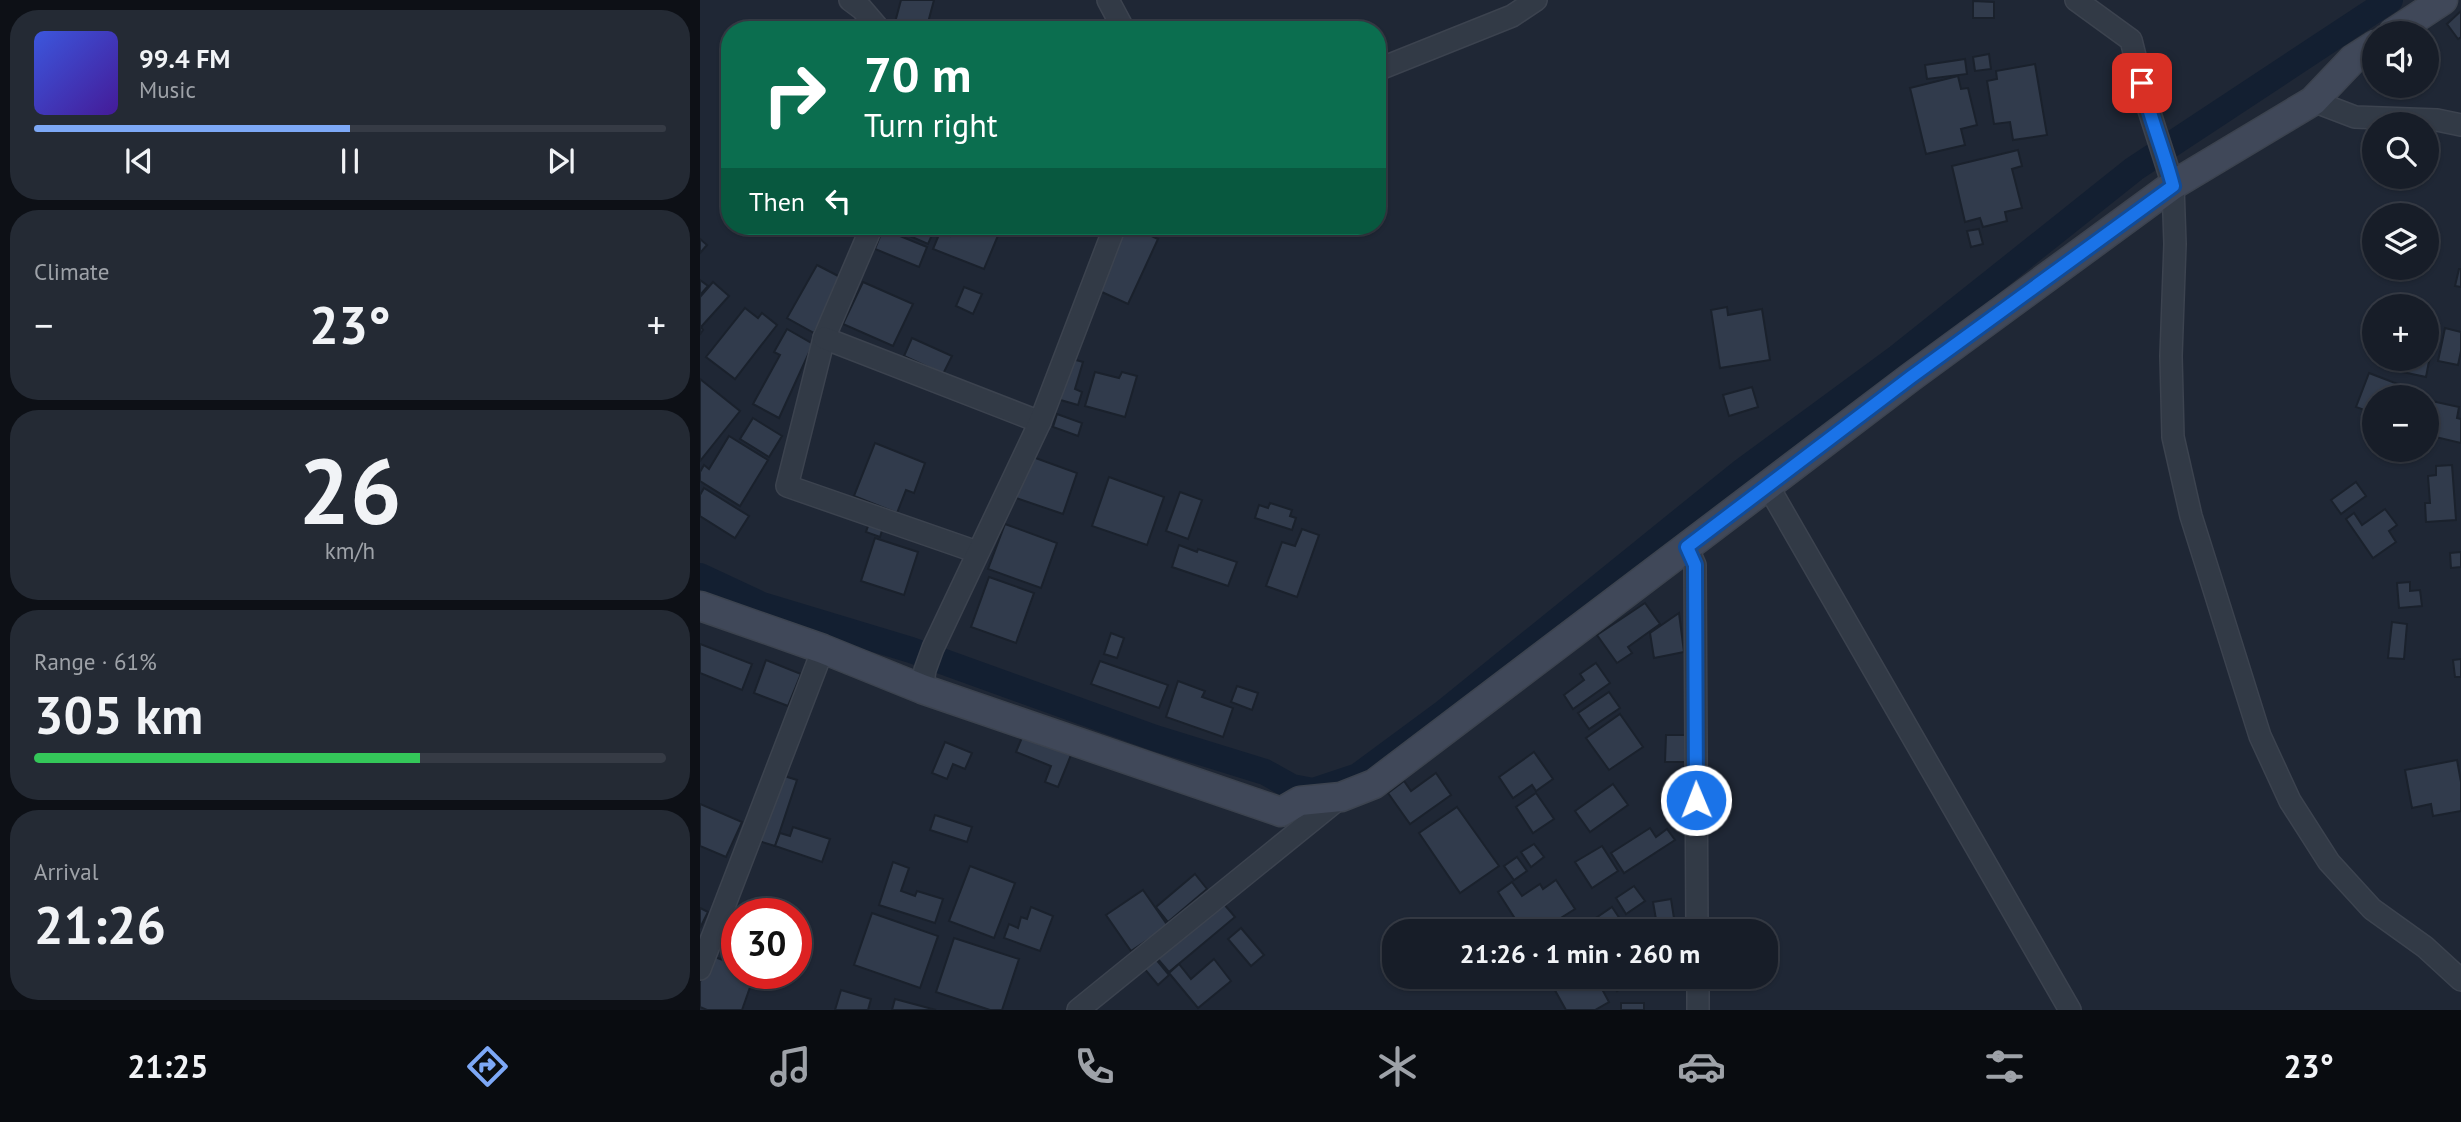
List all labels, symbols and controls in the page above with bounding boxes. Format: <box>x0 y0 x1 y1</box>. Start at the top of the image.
map controls <box>2362 21 2439 462</box>
button: sound <box>2362 21 2439 98</box>
text: 99.4 FM <box>139 42 230 75</box>
text: 70 m <box>864 42 971 106</box>
icon: right <box>749 49 840 140</box>
pin <box>2112 53 2172 113</box>
icon: arrive <box>2123 64 2161 102</box>
text: Music <box>139 75 196 104</box>
text: Turn right <box>864 104 998 146</box>
button: search <box>2362 112 2439 189</box>
icon: previous <box>120 142 158 180</box>
icon: pause <box>331 142 369 180</box>
icon: next <box>542 142 580 180</box>
icon: left <box>819 182 857 220</box>
text: Then <box>749 185 805 218</box>
button: layers <box>2362 203 2439 280</box>
text: Climate <box>34 257 109 286</box>
text: 23° <box>309 291 391 358</box>
button: + <box>2362 294 2439 371</box>
text: − <box>34 300 53 349</box>
text: + <box>647 300 666 349</box>
button: − <box>2362 385 2439 462</box>
text: 26 <box>298 431 402 549</box>
text: km/h <box>325 536 375 565</box>
text: Range · 61% <box>34 647 157 676</box>
text: 305 km <box>34 681 203 748</box>
position arrow <box>1659 763 1733 837</box>
text: Arrival <box>34 857 98 886</box>
text: 21:26 <box>34 891 166 958</box>
speed limit sign: 30 <box>721 898 812 989</box>
text: 21:26 · 1 min · 260 m <box>1460 937 1700 970</box>
icon: directions <box>463 1042 512 1091</box>
icon: music <box>766 1042 815 1091</box>
icon: phone <box>1070 1042 1119 1091</box>
icon: climate <box>1373 1042 1422 1091</box>
icon: car <box>1677 1042 1726 1091</box>
icon: filters <box>1980 1042 2029 1091</box>
text: 21:25 <box>127 1045 208 1087</box>
text: 23° <box>2283 1045 2334 1087</box>

